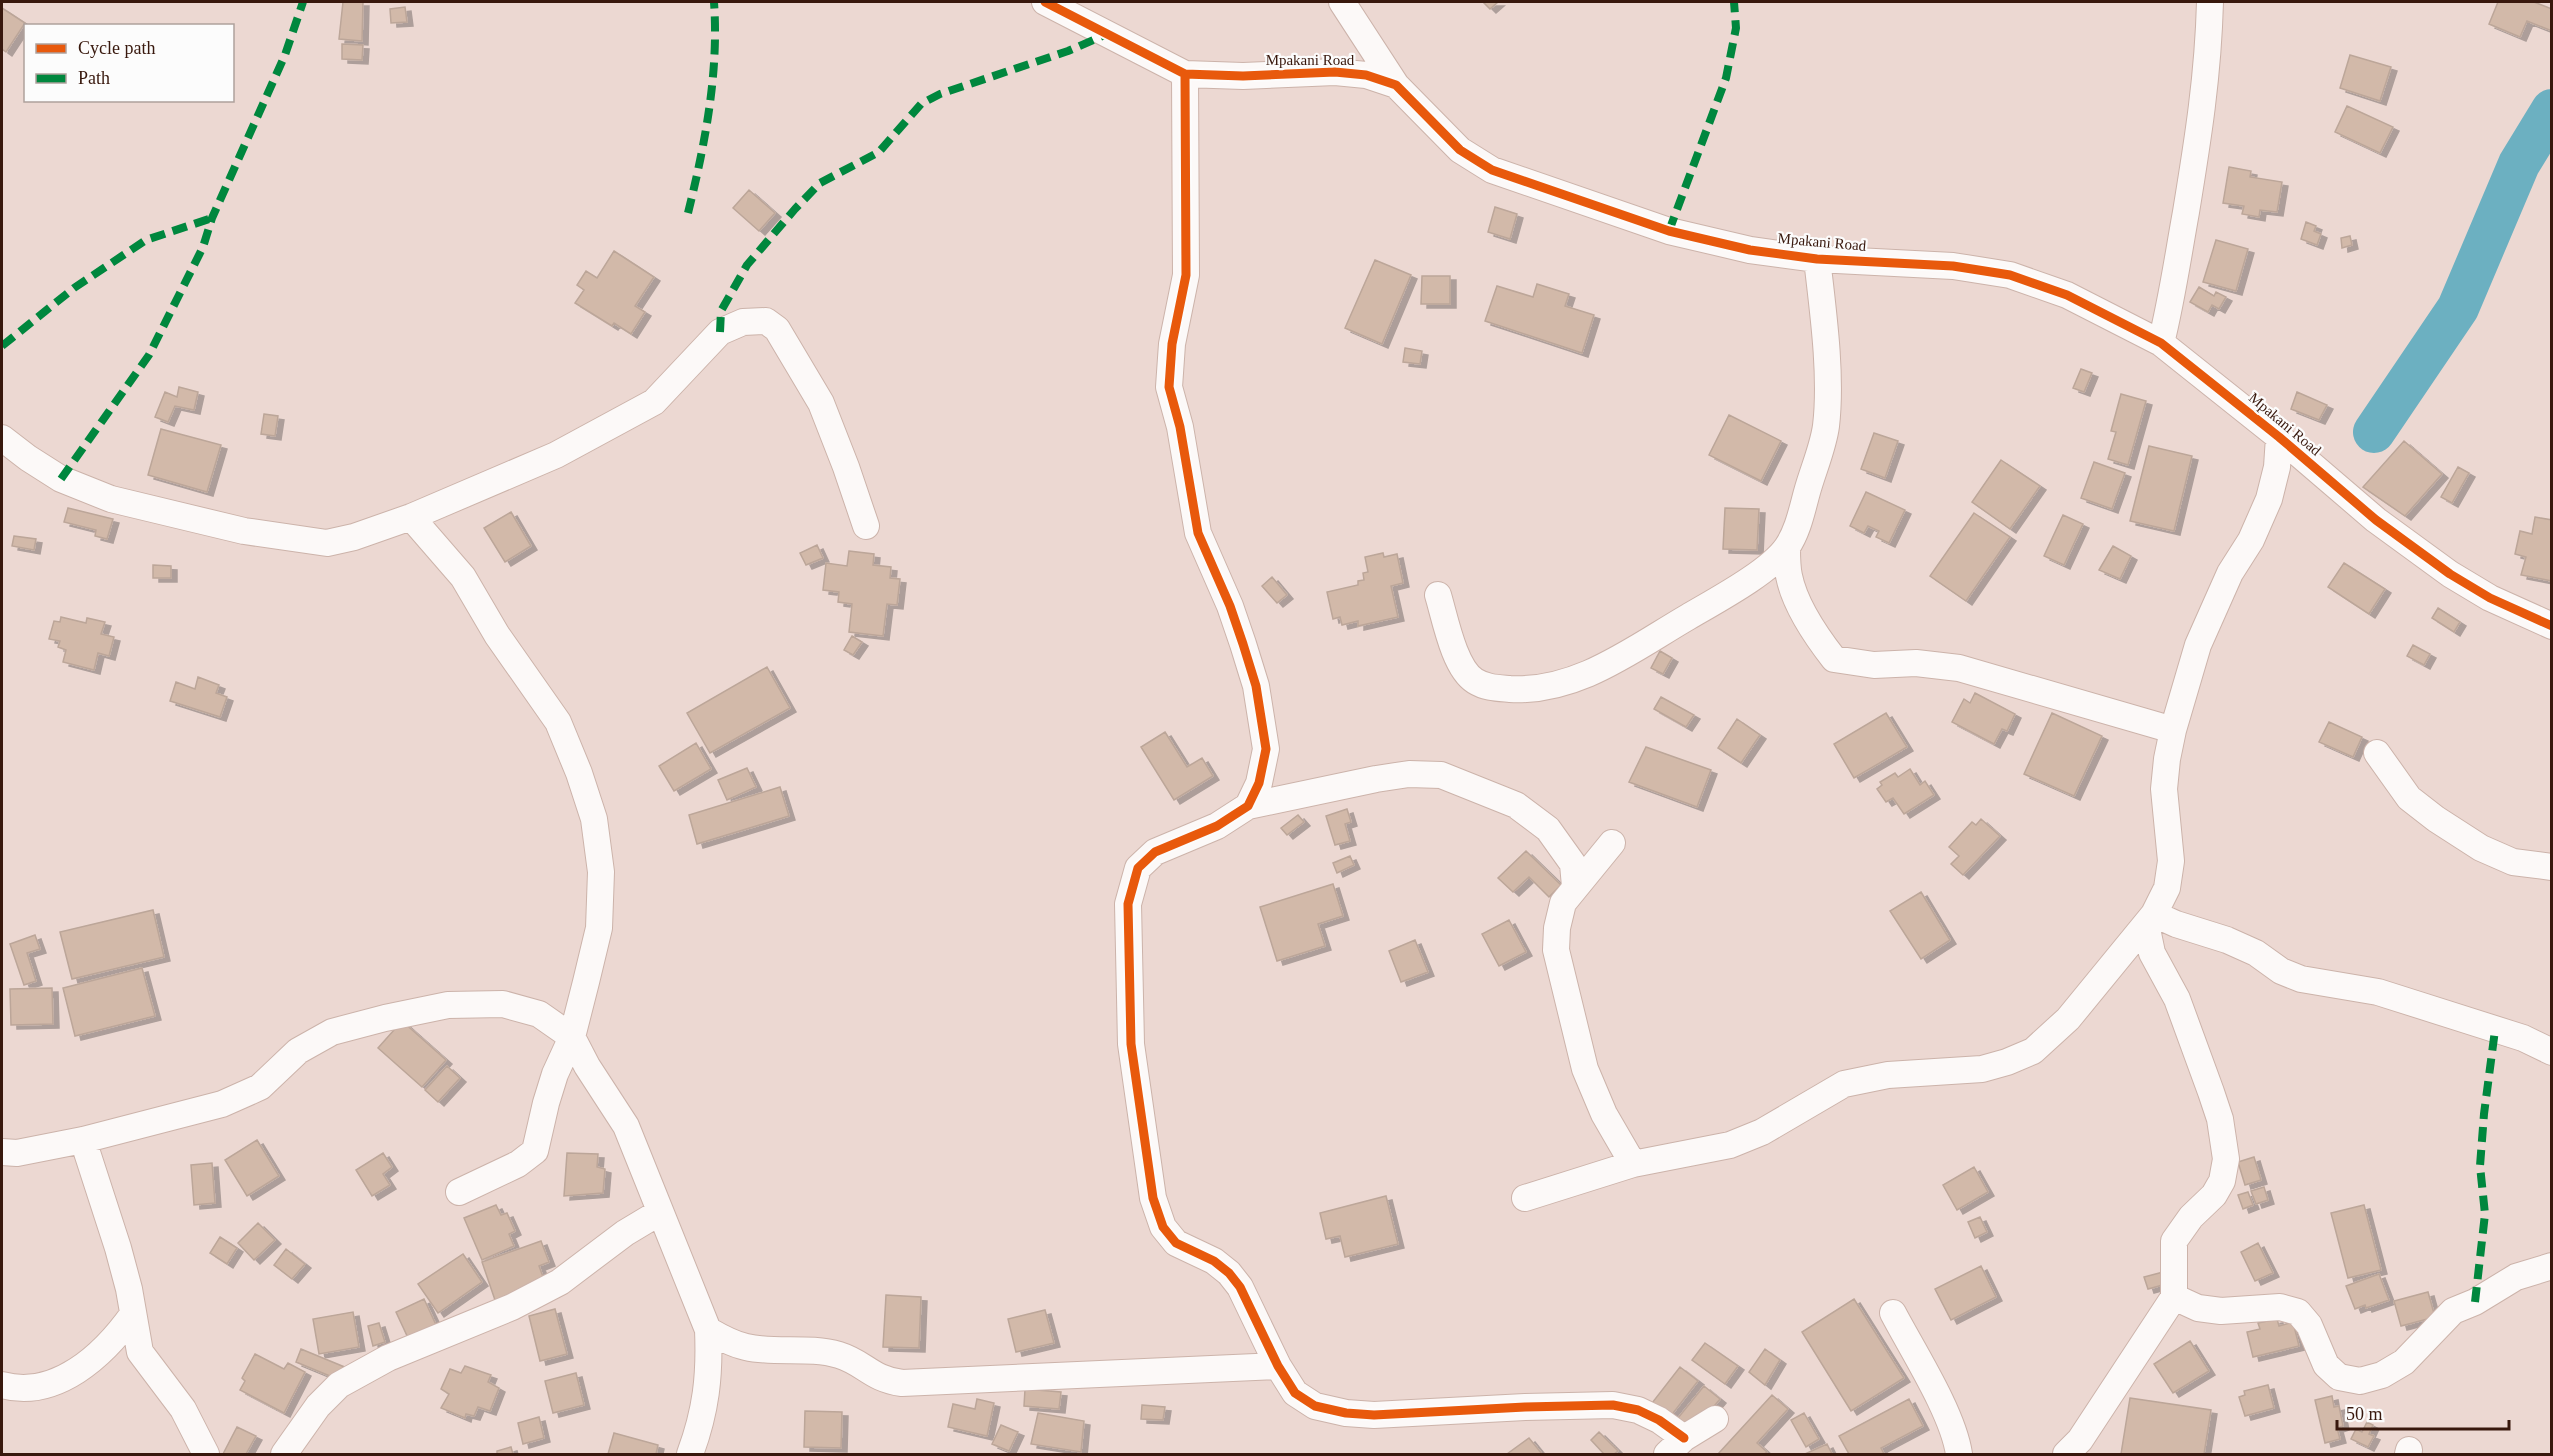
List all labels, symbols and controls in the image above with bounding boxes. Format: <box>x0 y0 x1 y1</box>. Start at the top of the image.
legend <box>24 24 234 102</box>
text: Cycle path <box>78 38 155 58</box>
street label: Mpakani Road <box>1266 52 1355 68</box>
text: Path <box>78 68 110 88</box>
street label: Mpakani Road <box>1777 230 1867 254</box>
street label: Mpakani Road <box>2246 389 2325 459</box>
scale bar <box>2337 1393 2510 1431</box>
text: 50 m <box>2346 1404 2383 1424</box>

